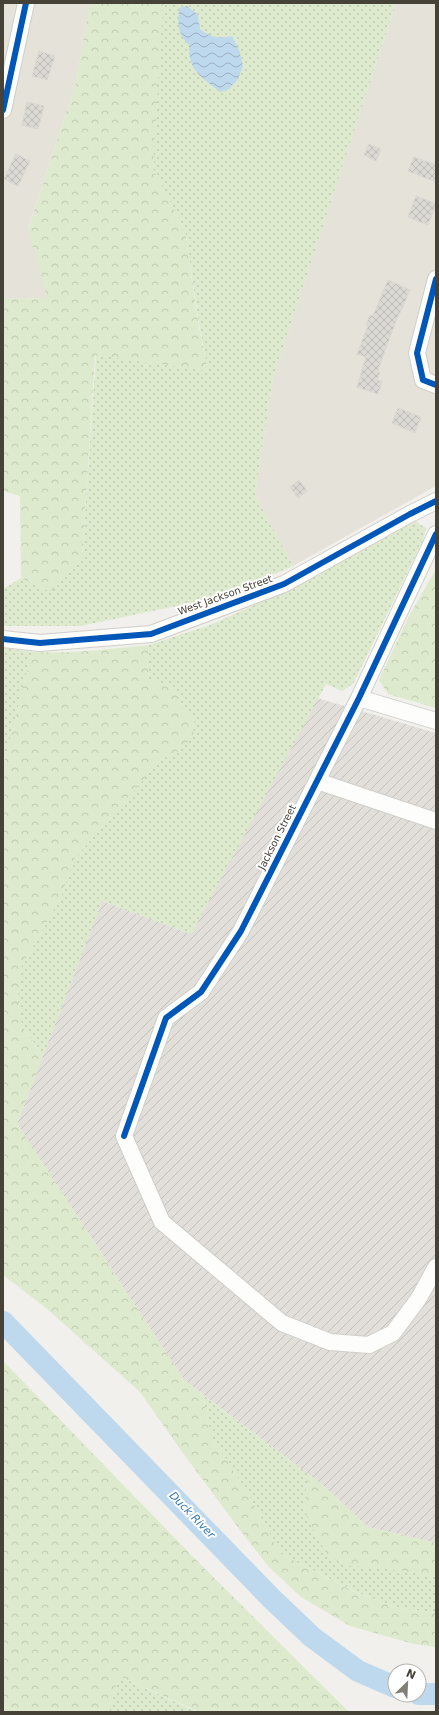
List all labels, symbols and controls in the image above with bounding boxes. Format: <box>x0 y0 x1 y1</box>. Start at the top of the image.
street label: West Jackson Street <box>176 573 274 617</box>
street label: Jackson Street <box>255 803 298 872</box>
water label: Duck River <box>167 1489 218 1542</box>
north arrow <box>387 1663 427 1703</box>
text: N <box>404 1667 418 1682</box>

